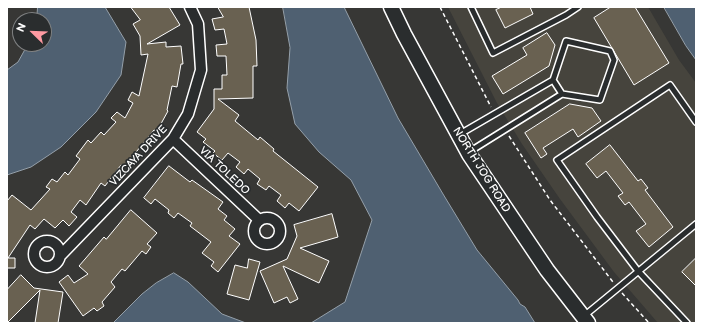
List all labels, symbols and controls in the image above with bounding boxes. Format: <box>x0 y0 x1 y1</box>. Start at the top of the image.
north arrow <box>12 12 52 52</box>
text: N <box>14 21 29 34</box>
street label: VIZCAYA DRIVE <box>107 123 171 189</box>
street label: NORTH JOG ROAD <box>449 125 513 215</box>
street label: VIA TOLEDO <box>196 144 252 198</box>

